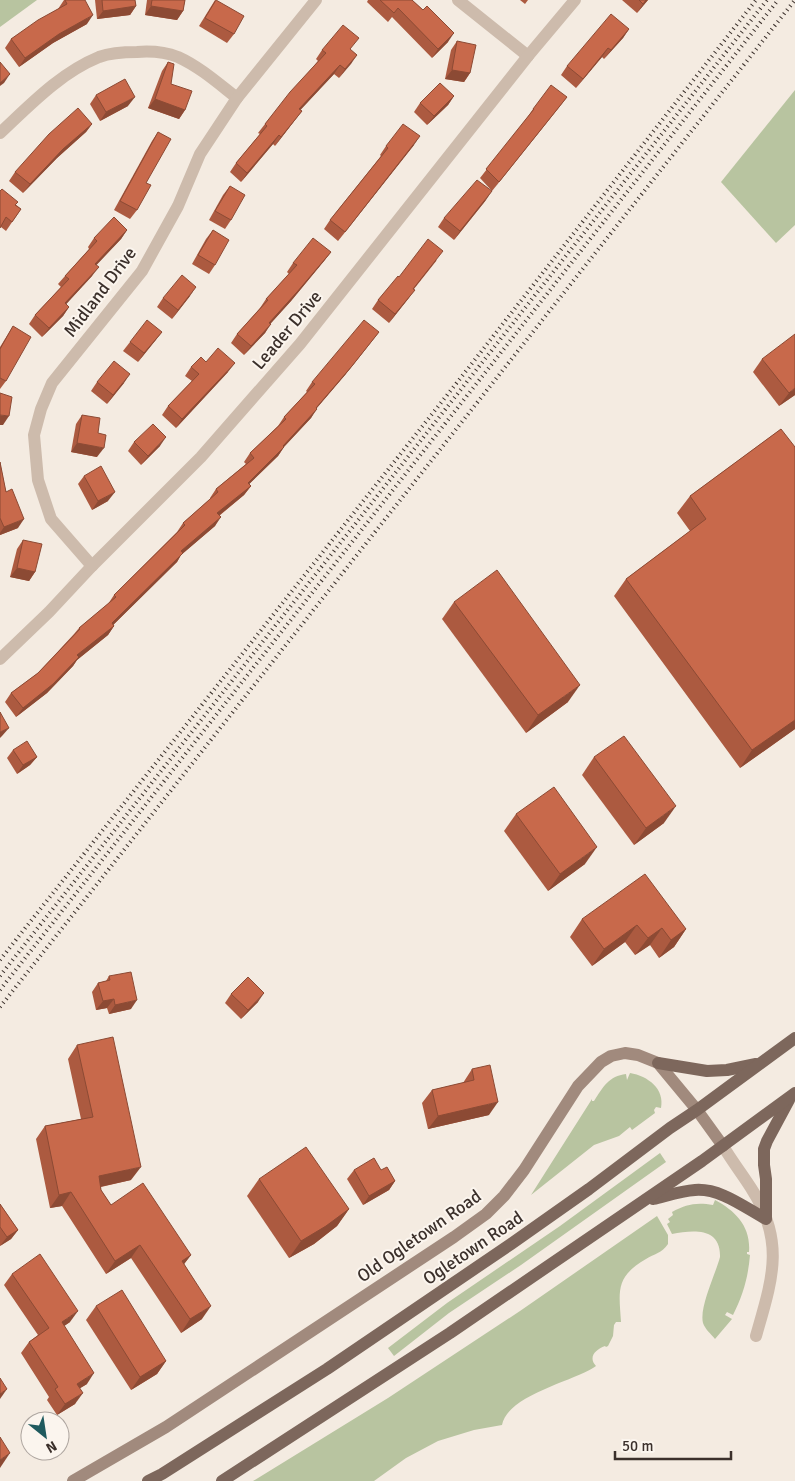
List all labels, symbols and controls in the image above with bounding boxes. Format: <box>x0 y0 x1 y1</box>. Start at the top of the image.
street label: Midland Drive <box>59 243 141 341</box>
street label: Leader Drive <box>248 286 326 374</box>
street label: Old Ogletown Road <box>353 1185 485 1287</box>
street label: Ogletown Road <box>419 1207 527 1289</box>
north arrow <box>20 1411 70 1461</box>
scale bar <box>615 1428 731 1460</box>
text: N <box>43 1437 60 1457</box>
text: 50 m <box>622 1437 653 1455</box>

